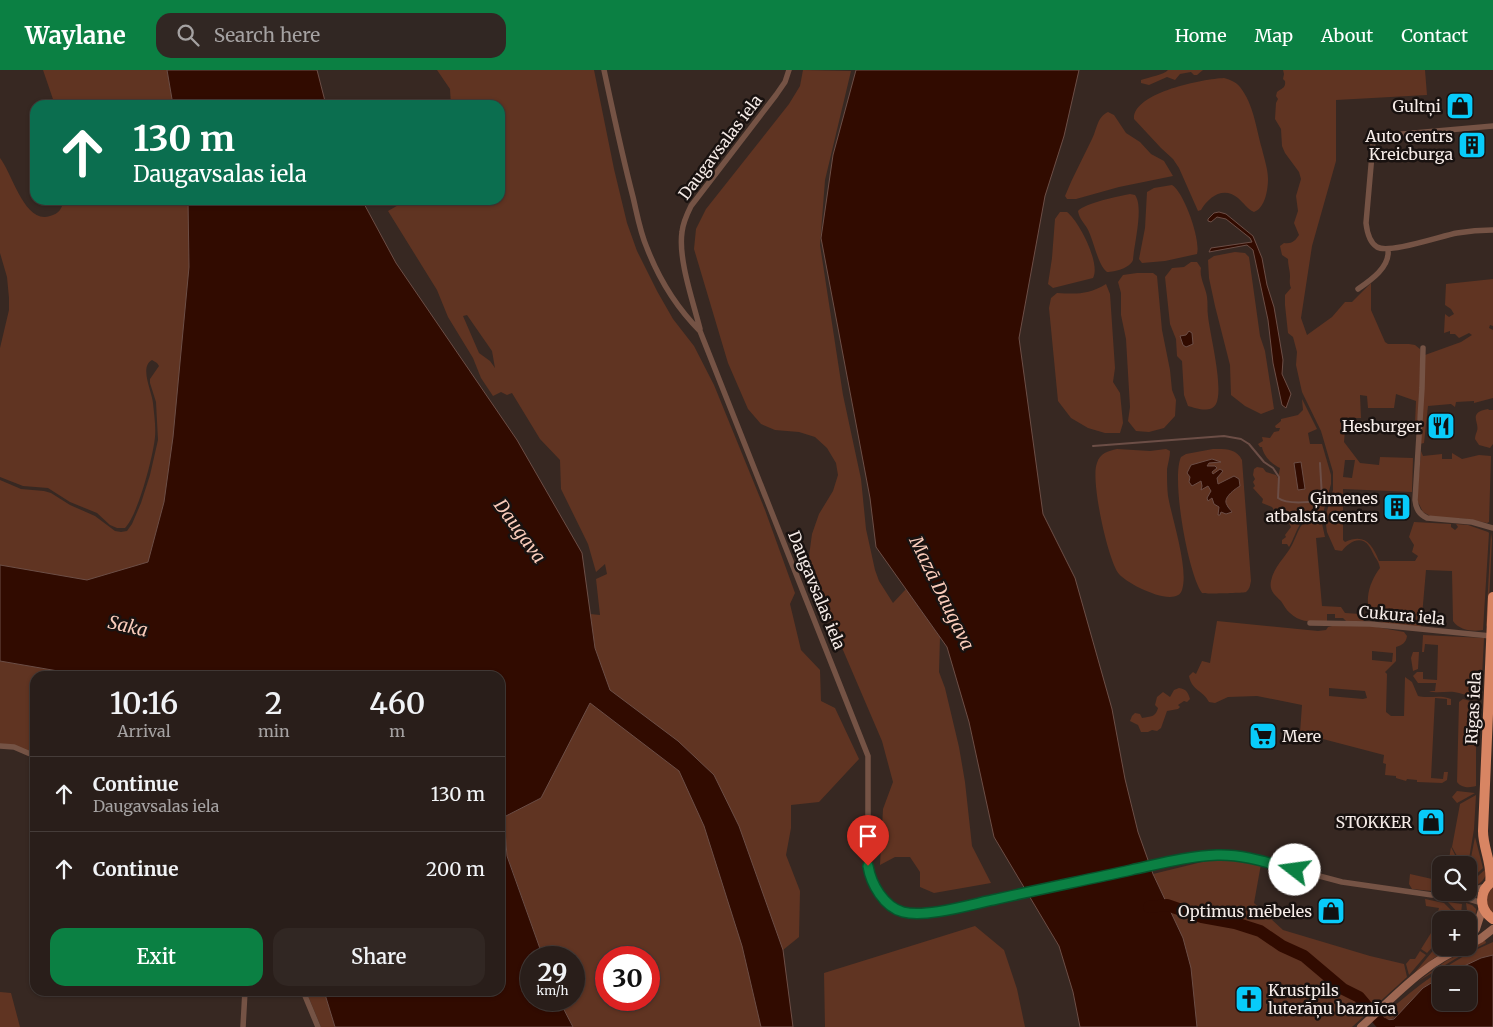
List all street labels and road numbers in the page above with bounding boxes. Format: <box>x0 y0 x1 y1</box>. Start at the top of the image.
street label: Daugavsalas iela <box>674 90 766 203</box>
street label: Daugavsalas iela <box>784 528 850 653</box>
street label: Cukura iela <box>1358 601 1446 629</box>
street label: Rīgas iela <box>1461 671 1485 745</box>

